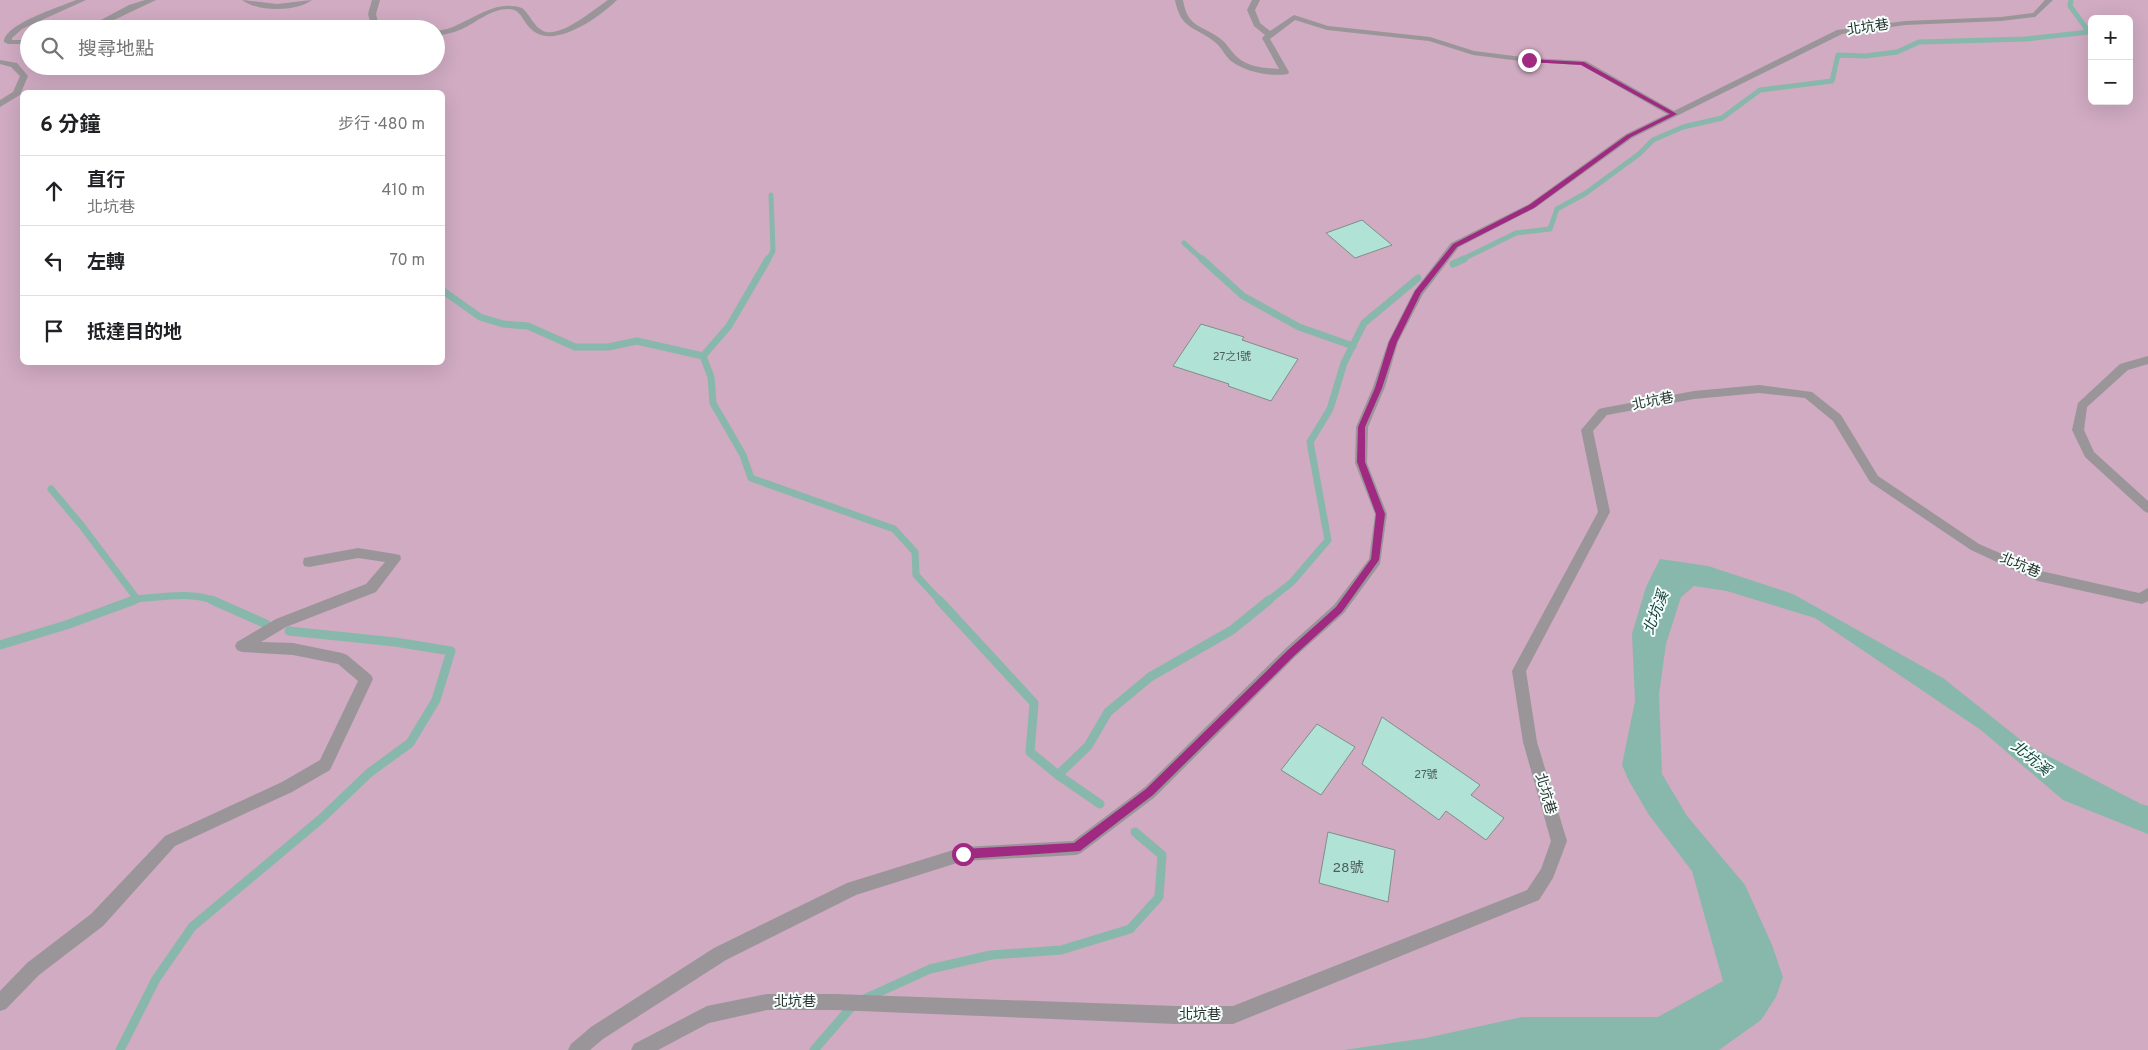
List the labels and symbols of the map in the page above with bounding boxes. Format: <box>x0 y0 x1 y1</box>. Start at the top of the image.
street label: 北坑巷 <box>1846 16 1890 39</box>
route end <box>1518 49 1541 72</box>
house number: 27之1號 <box>1213 350 1251 364</box>
street label: 北坑巷 <box>1631 389 1675 414</box>
street label: 北坑巷 <box>1997 549 2043 582</box>
water label: 北坑溪 <box>1640 587 1675 637</box>
water label: 北坑溪 <box>2007 737 2055 782</box>
house number: 27號 <box>1414 768 1438 782</box>
street label: 北坑巷 <box>1531 771 1560 817</box>
route start <box>952 843 975 866</box>
house number: 28號 <box>1332 860 1364 877</box>
street label: 北坑巷 <box>774 993 816 1011</box>
street label: 北坑巷 <box>1179 1006 1221 1024</box>

